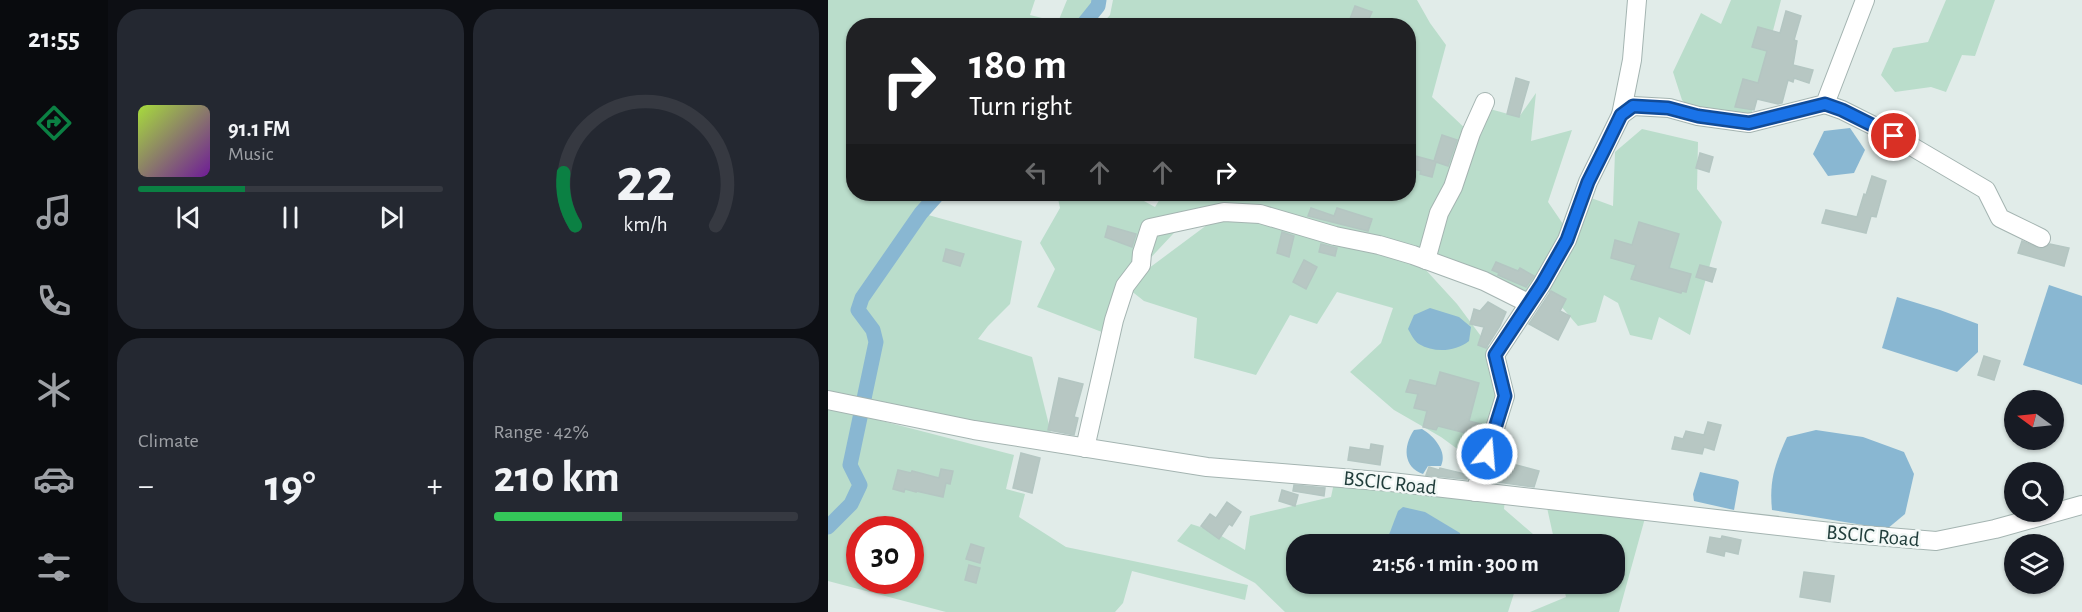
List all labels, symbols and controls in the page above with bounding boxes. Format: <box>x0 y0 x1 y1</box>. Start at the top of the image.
text: 21:55 <box>28 25 80 52</box>
icon: right <box>870 42 948 120</box>
text: 180 m <box>969 44 1067 86</box>
text: Turn right <box>969 93 1072 120</box>
icon: directions <box>33 102 75 144</box>
pin <box>1868 110 1919 161</box>
text: 91.1 FM <box>228 118 290 140</box>
icon: arrive <box>1877 119 1910 152</box>
text: Music <box>228 144 274 164</box>
text: 22 <box>616 150 675 212</box>
icon: left <box>1020 156 1053 189</box>
icon: ahead <box>1083 156 1116 189</box>
icon: ahead <box>1146 156 1179 189</box>
icon: right <box>1209 156 1242 189</box>
icon: music <box>33 191 75 233</box>
icon: previous <box>172 201 205 234</box>
icon: pause <box>274 201 307 234</box>
icon: next <box>375 201 408 234</box>
text: km/h <box>624 215 668 236</box>
icon: phone <box>33 280 75 322</box>
icon: climate <box>33 369 75 411</box>
north arrow <box>2004 390 2064 450</box>
map controls <box>2004 390 2064 594</box>
text: Range · 42% <box>494 422 589 442</box>
position arrow <box>1455 422 1519 486</box>
text: Climate <box>138 431 199 451</box>
text: 210 km <box>494 455 620 500</box>
icon: car <box>33 458 75 500</box>
button: search <box>2004 462 2064 522</box>
text: 19° <box>265 464 316 509</box>
street label: BSCIC Road <box>1342 468 1438 498</box>
text: − <box>138 470 154 503</box>
text: + <box>427 470 443 503</box>
speed limit sign: 30 <box>846 516 924 594</box>
street label: BSCIC Road <box>1825 521 1921 551</box>
button: layers <box>2004 534 2064 594</box>
icon: filters <box>33 546 75 588</box>
text: 21:56 · 1 min · 300 m <box>1372 553 1539 575</box>

